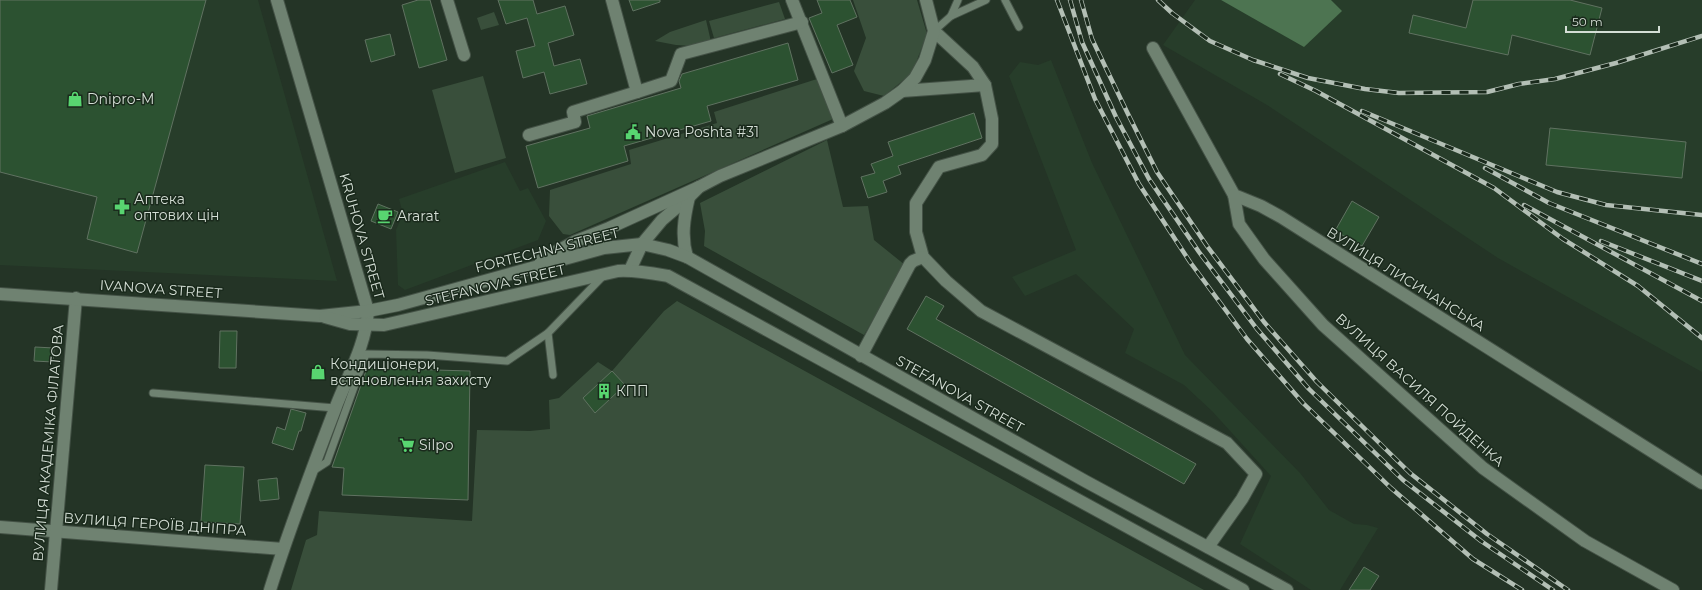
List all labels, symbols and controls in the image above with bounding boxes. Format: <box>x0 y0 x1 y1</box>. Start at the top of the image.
scale bar <box>1566 8 1659 34</box>
text: 50 m <box>1572 14 1603 29</box>
shop icon: Dnipro-M <box>66 90 84 108</box>
place label: Dnipro-M <box>87 90 154 108</box>
public building icon: Nova Poshta #31 <box>624 123 642 141</box>
place label: Nova Poshta #31 <box>645 123 759 141</box>
street label: KRUHOVA STREET <box>335 171 389 301</box>
place label: Аптека оптових цін <box>134 190 220 224</box>
pharmacy icon: Аптека оптових цін <box>113 198 131 216</box>
cafe icon: Ararat <box>376 207 394 225</box>
place label: Ararat <box>397 207 440 225</box>
street label: FORTECHNA STREET <box>473 223 621 277</box>
street label: ВУЛИЦЯ ЛИСИЧАНСЬКА <box>1323 223 1489 336</box>
street label: STEFANOVA STREET <box>423 260 567 310</box>
street label: IVANOVA STREET <box>99 276 223 302</box>
street label: ВУЛИЦЯ ВАСИЛЯ ПОЙДЕНКА <box>1332 309 1508 471</box>
street label: ВУЛИЦЯ АКАДЕМІКА ФІЛАТОВА <box>29 323 67 562</box>
street label: STEFANOVA STREET <box>893 351 1027 437</box>
place label: Кондиціонери, встановлення захисту <box>330 355 491 389</box>
shop icon: Кондиціонери, встановлення захисту <box>309 363 327 381</box>
building icon: КПП <box>595 382 613 400</box>
place label: КПП <box>616 382 649 400</box>
supermarket icon: Silpo <box>398 436 416 454</box>
place label: Silpo <box>419 436 454 454</box>
street label: ВУЛИЦЯ ГЕРОЇВ ДНІПРА <box>63 509 248 539</box>

